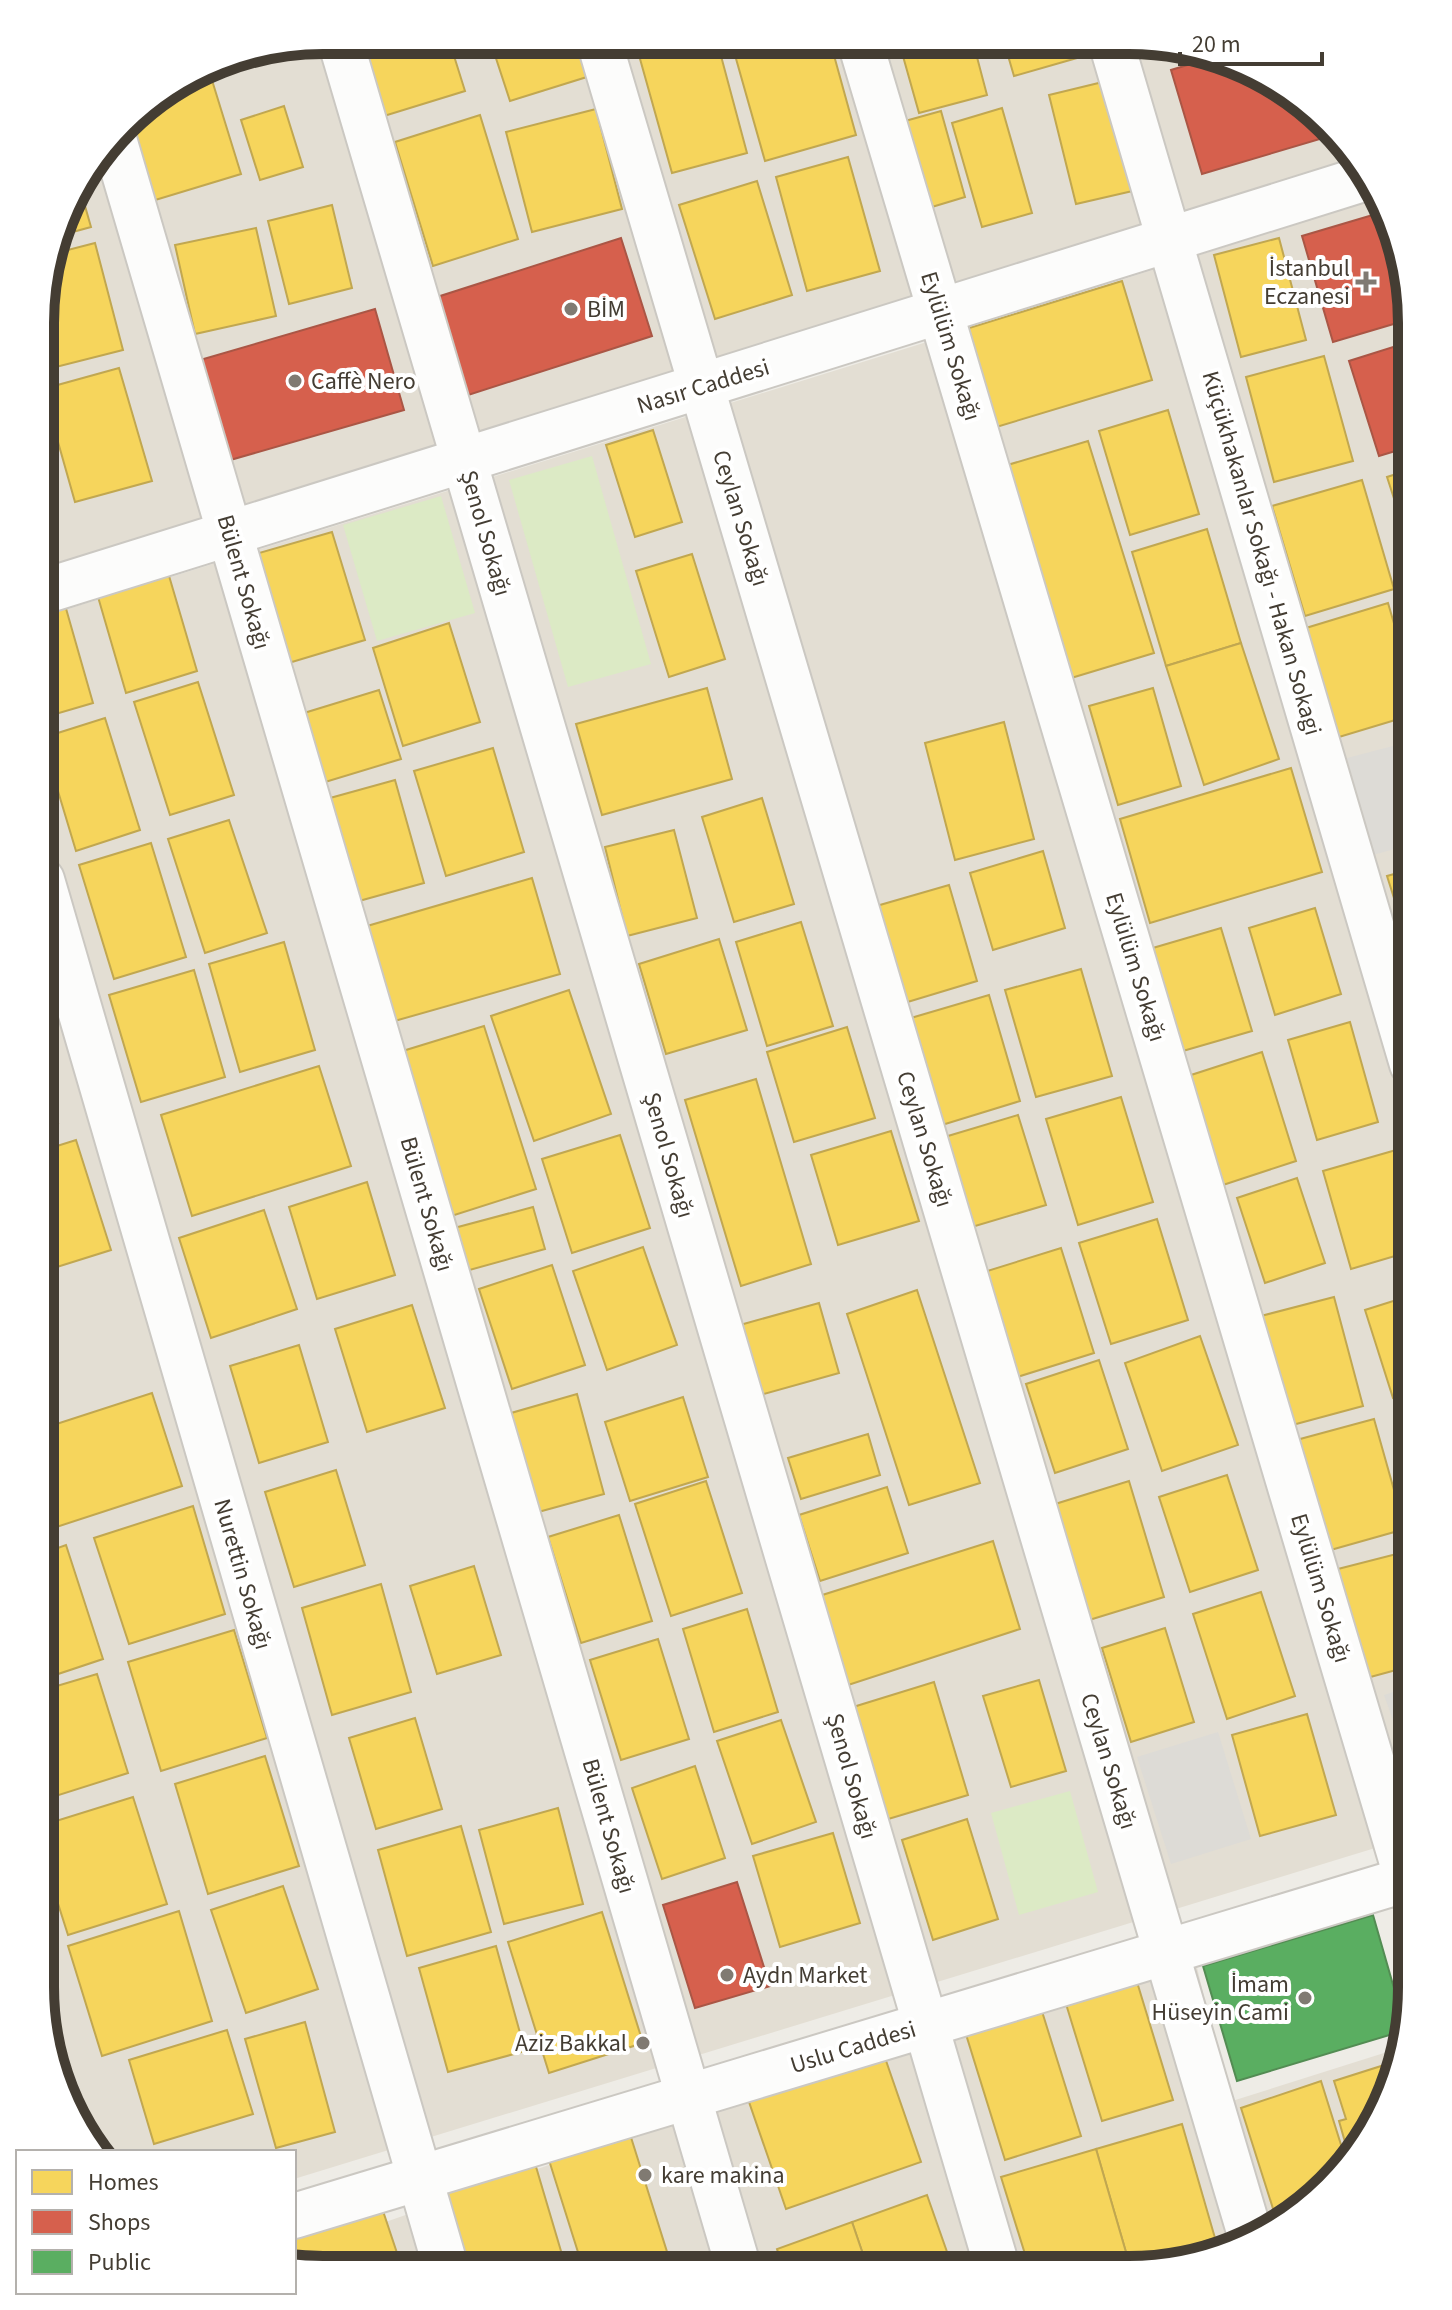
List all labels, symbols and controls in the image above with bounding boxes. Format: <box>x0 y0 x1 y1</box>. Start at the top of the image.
scale bar <box>1180 16 1322 66</box>
text: 20 m <box>1192 27 1241 62</box>
place label: İstanbul Eczanesi <box>1264 251 1350 314</box>
street label: Eylülüm Sokağı <box>911 267 990 425</box>
marker: İstanbul Eczanesi <box>1357 273 1375 291</box>
place label: BİM <box>587 292 625 327</box>
marker: BİM <box>562 300 580 318</box>
street label: Nasır Caddesi <box>633 350 774 423</box>
place label: Caffè Nero <box>311 364 416 399</box>
street label: Küçükhakanlar Sokağı - Hakan Sokagi <box>1193 367 1330 739</box>
marker: Caffè Nero <box>286 372 304 390</box>
street label: Ceylan Sokağı <box>703 446 778 591</box>
street label: Şenol Sokağı <box>451 466 520 600</box>
street label: Bülent Sokağı <box>208 511 279 654</box>
street label: Eylülüm Sokağı <box>1096 888 1175 1046</box>
street label: Ceylan Sokağı <box>887 1067 962 1212</box>
street label: Şenol Sokağı <box>634 1088 703 1222</box>
street label: Bülent Sokağı <box>391 1133 462 1276</box>
street label: Nurettin Sokağı <box>204 1495 281 1654</box>
street label: Eylülüm Sokağı <box>1281 1509 1360 1667</box>
street label: Ceylan Sokağı <box>1071 1689 1146 1834</box>
street label: Şenol Sokağı <box>817 1709 886 1843</box>
street label: Bülent Sokağı <box>573 1755 644 1898</box>
place label: Aydn Market <box>743 1958 867 1993</box>
marker: Aydn Market <box>718 1966 736 1984</box>
place label: İmam Hüseyin Cami <box>1152 1967 1289 2030</box>
marker: İmam Hüseyin Cami <box>1296 1989 1314 2007</box>
street label: Uslu Caddesi <box>786 2012 920 2083</box>
place label: Aziz Bakkal <box>515 2026 627 2061</box>
marker: Aziz Bakkal <box>634 2034 652 2052</box>
legend <box>16 2150 296 2294</box>
place label: kare makina <box>661 2158 785 2193</box>
text: Homes <box>88 2165 159 2200</box>
marker: kare makina <box>636 2166 654 2184</box>
text: Shops <box>88 2205 150 2240</box>
text: Public <box>88 2245 151 2280</box>

